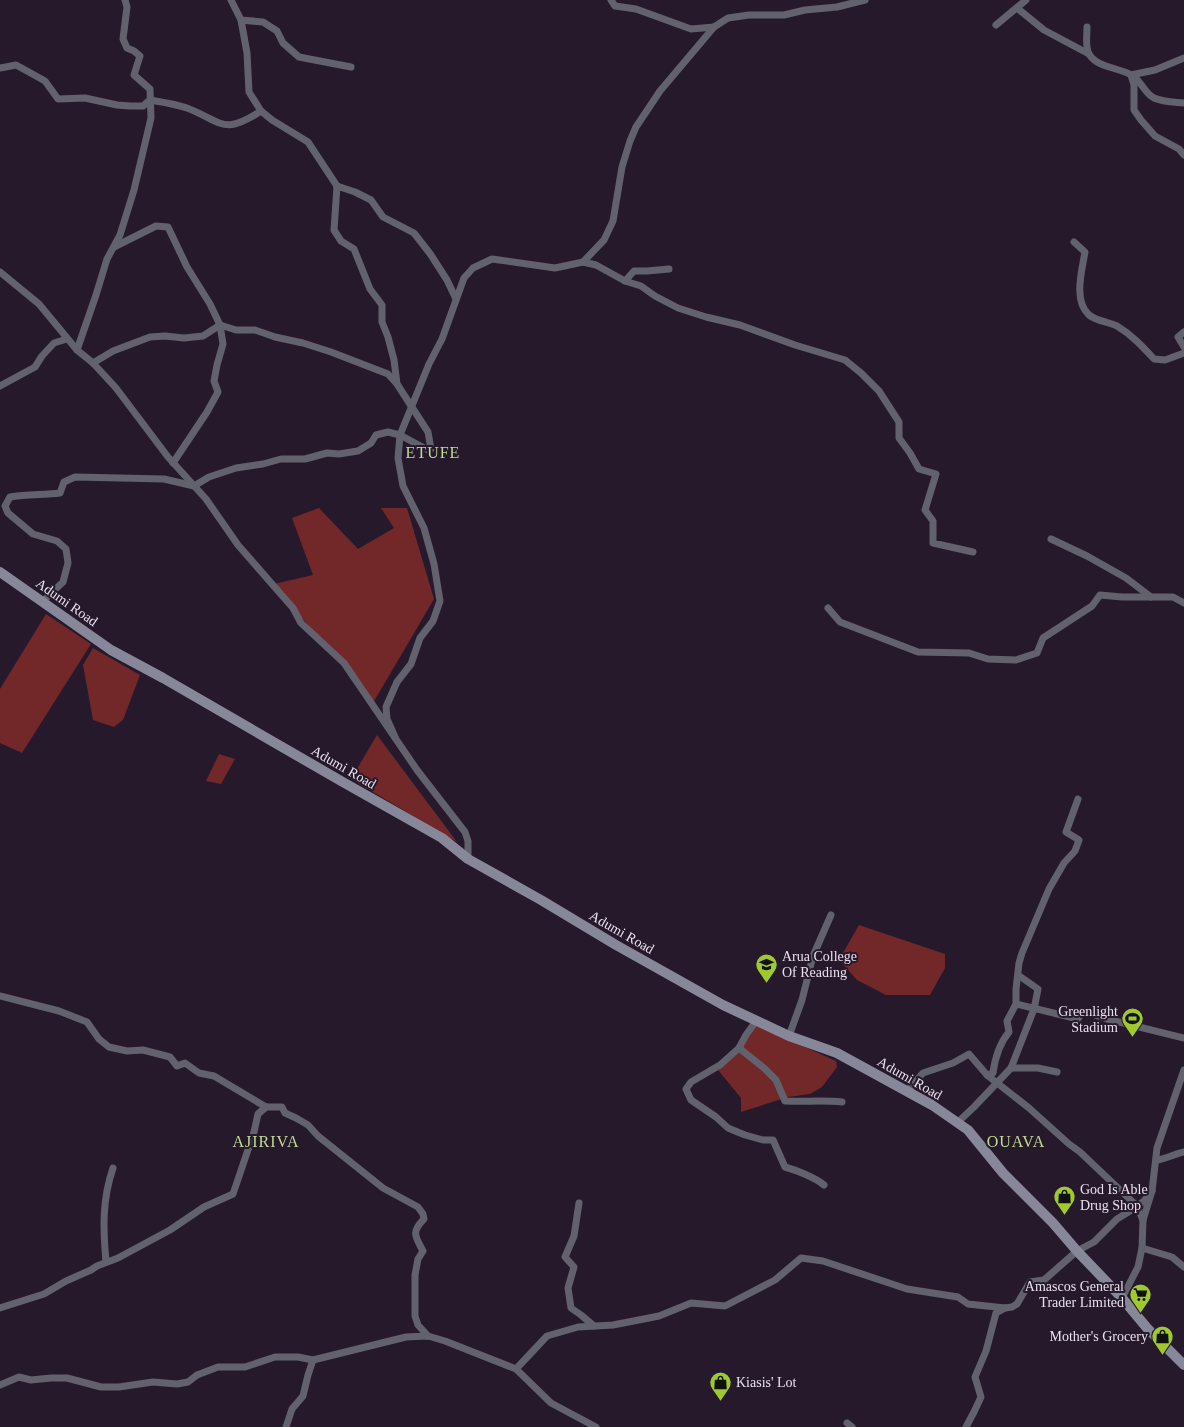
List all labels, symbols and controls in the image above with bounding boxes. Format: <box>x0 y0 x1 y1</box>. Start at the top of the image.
district label: ETUFE <box>406 444 460 461</box>
street label: Adumi Road <box>33 576 100 629</box>
street label: Adumi Road <box>309 743 379 792</box>
street label: Adumi Road <box>587 908 657 957</box>
place label: Arua College Of Reading <box>782 949 857 980</box>
school or university icon: Arua College Of Reading <box>753 951 779 984</box>
place label: Greenlight Stadium <box>1058 1004 1118 1035</box>
sports icon: Greenlight Stadium <box>1120 1006 1146 1039</box>
street label: Adumi Road <box>875 1054 945 1103</box>
district label: AJIRIVA <box>232 1133 300 1150</box>
district label: OUAVA <box>987 1133 1045 1150</box>
place label: God Is Able Drug Shop <box>1080 1182 1148 1213</box>
shop icon: God Is Able Drug Shop <box>1051 1184 1077 1217</box>
place label: Amascos General Trader Limited <box>1025 1279 1124 1310</box>
supermarket icon: Amascos General Trader Limited <box>1127 1281 1153 1314</box>
shop icon: Mother's Grocery <box>1150 1323 1176 1356</box>
place label: Mother's Grocery <box>1049 1329 1148 1344</box>
shop icon: Kiasis' Lot <box>707 1369 733 1402</box>
place label: Kiasis' Lot <box>736 1375 797 1390</box>

